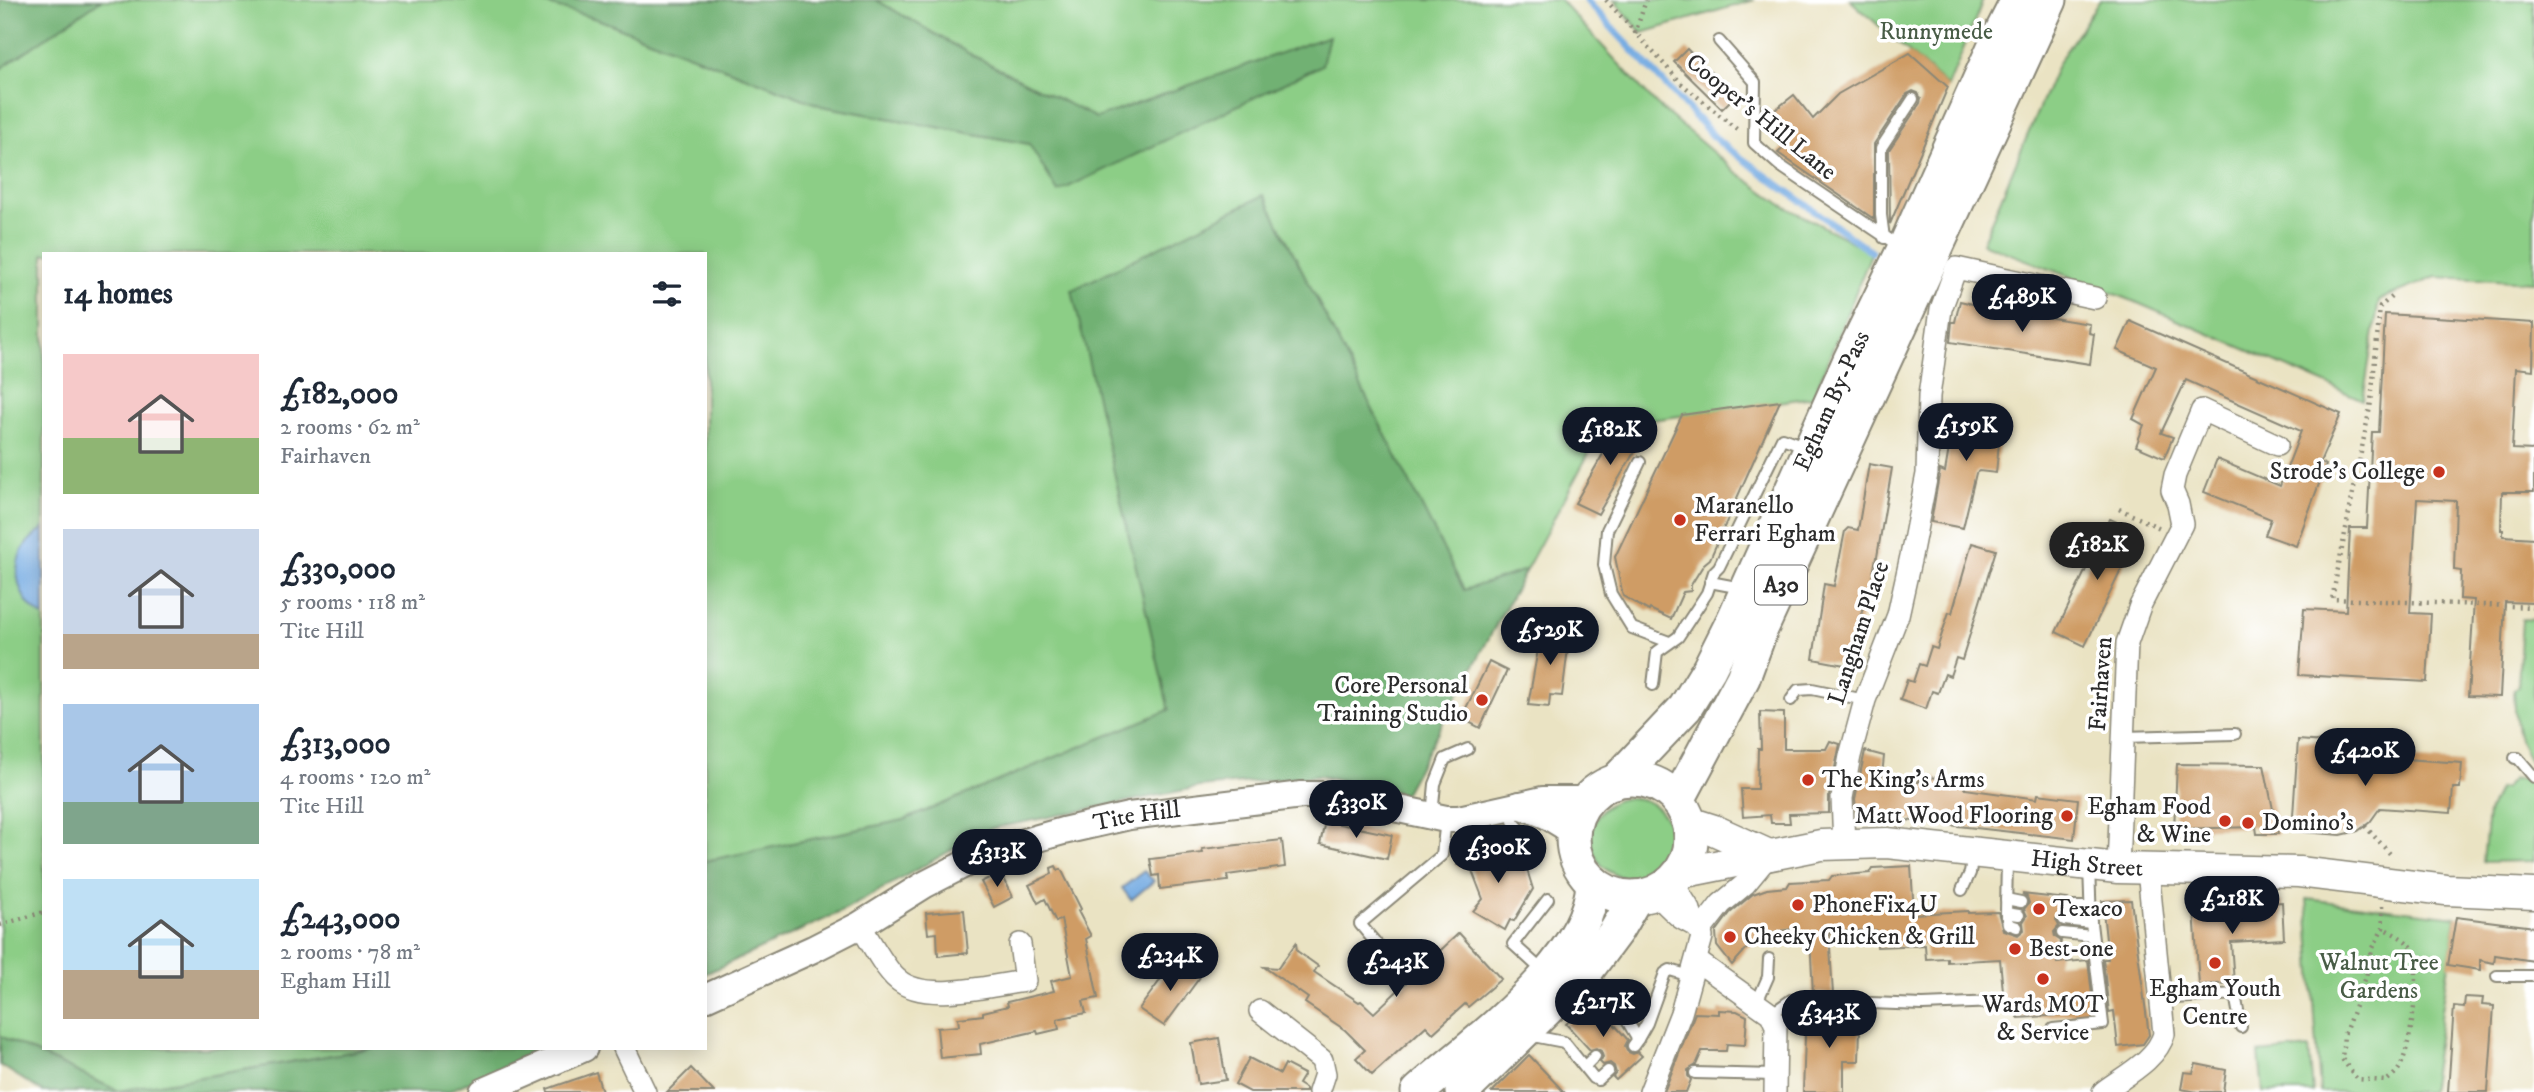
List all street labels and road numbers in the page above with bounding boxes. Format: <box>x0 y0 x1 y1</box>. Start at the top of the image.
street label: Cooper's Hill Lane <box>1680 47 1842 187</box>
street label: Egham By-Pass <box>1787 326 1877 476</box>
street label: Langham Place <box>1822 557 1896 709</box>
road number: A30 <box>1755 566 1807 604</box>
street label: Fairhaven <box>2083 635 2119 732</box>
street label: Tite Hill <box>1090 795 1183 839</box>
street label: High Street <box>2029 844 2144 884</box>

